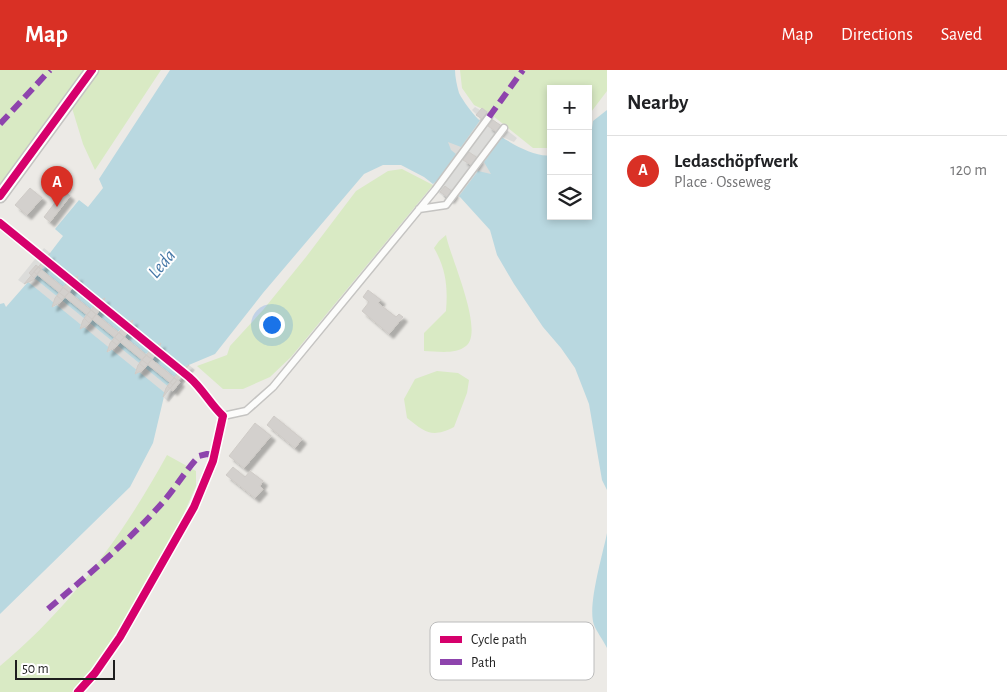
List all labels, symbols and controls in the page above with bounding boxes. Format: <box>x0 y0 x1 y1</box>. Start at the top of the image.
text: Map <box>25 23 68 47</box>
text: Map <box>782 26 813 44</box>
text: Directions <box>841 26 913 44</box>
text: Saved <box>941 26 982 44</box>
map controls <box>547 85 592 220</box>
button: + <box>547 85 592 130</box>
text: Nearby <box>627 92 688 113</box>
button: − <box>547 130 592 175</box>
text: Ledaschöpfwerk <box>674 152 798 171</box>
text: A <box>638 162 648 178</box>
text: 120 m <box>950 162 987 178</box>
pin: A <box>41 166 73 207</box>
text: Place · Osseweg <box>674 174 771 190</box>
button: layers <box>547 175 592 220</box>
water label: Leda <box>145 246 179 282</box>
your location <box>259 312 285 338</box>
legend <box>430 622 594 680</box>
text: Cycle path <box>471 633 527 647</box>
text: Path <box>471 656 496 670</box>
scale bar <box>15 657 115 680</box>
text: 50 m <box>22 662 49 676</box>

